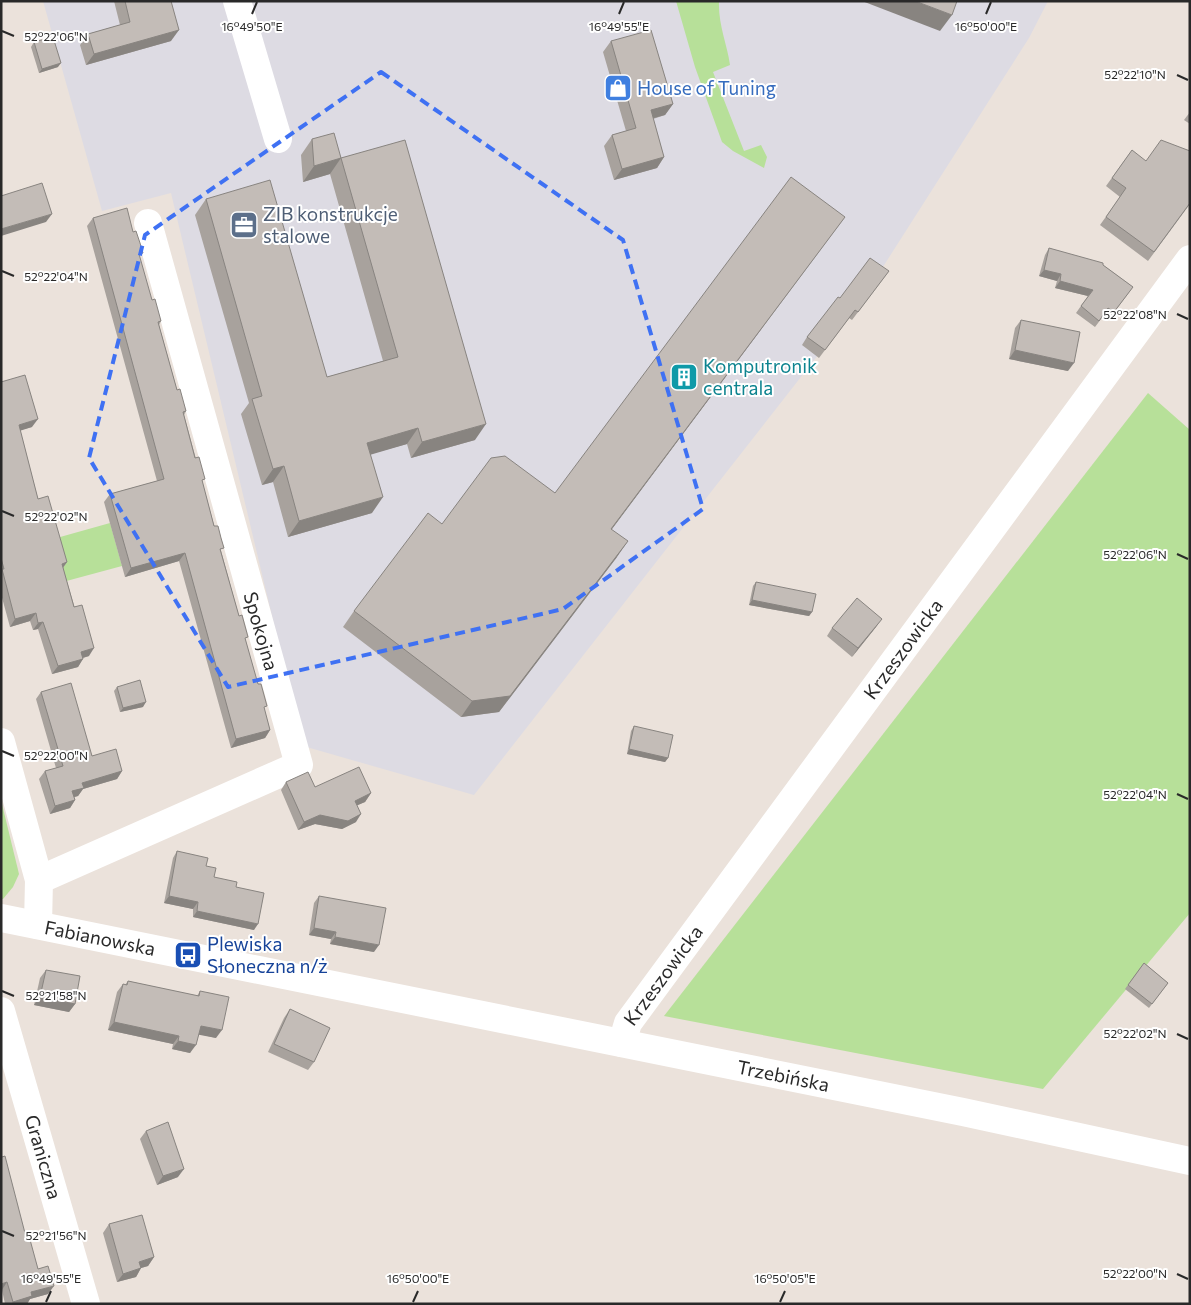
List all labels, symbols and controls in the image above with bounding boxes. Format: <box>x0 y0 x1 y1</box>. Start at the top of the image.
text: 16°49'50"E <box>221 19 283 33</box>
text: 16°49'55"E <box>589 19 649 33</box>
text: 16°50'00"E <box>955 19 1017 33</box>
text: 52°22'06"N <box>24 29 88 43</box>
text: 52°22'10"N <box>1104 67 1166 81</box>
shop icon: House of Tuning <box>603 73 633 103</box>
place label: House of Tuning <box>637 76 776 99</box>
place label: ZIB konstrukcje stalowe <box>263 202 398 247</box>
office icon: ZIB konstrukcje stalowe <box>229 210 259 240</box>
text: 52°22'04"N <box>24 269 88 283</box>
text: 52°22'08"N <box>1103 307 1167 321</box>
place label: Komputronik centrala <box>703 354 817 399</box>
building icon: Komputronik centrala <box>669 362 699 392</box>
text: 52°22'02"N <box>25 509 87 523</box>
text: 52°22'06"N <box>1103 547 1167 561</box>
street label: Spokojna <box>239 589 284 673</box>
street label: Krzeszowicka <box>858 594 947 703</box>
text: 52°22'00"N <box>24 748 88 762</box>
text: 52°22'04"N <box>1103 787 1167 801</box>
street label: Fabianowska <box>43 915 158 960</box>
street label: Krzeszowicka <box>618 920 707 1030</box>
place label: Plewiska Słoneczna n/ż <box>207 932 328 977</box>
bus stop icon: Plewiska Słoneczna n/ż <box>173 940 203 970</box>
text: 52°21'58"N <box>25 988 87 1002</box>
text: 52°22'02"N <box>1104 1026 1166 1040</box>
street label: Trzebińska <box>735 1055 831 1096</box>
street label: Graniczna <box>21 1112 67 1202</box>
text: 52°21'56"N <box>25 1228 87 1242</box>
text: 52°22'00"N <box>1103 1266 1167 1280</box>
text: 16°49'55"E <box>21 1271 81 1285</box>
text: 16°50'00"E <box>387 1271 449 1285</box>
text: 16°50'05"E <box>754 1271 816 1285</box>

